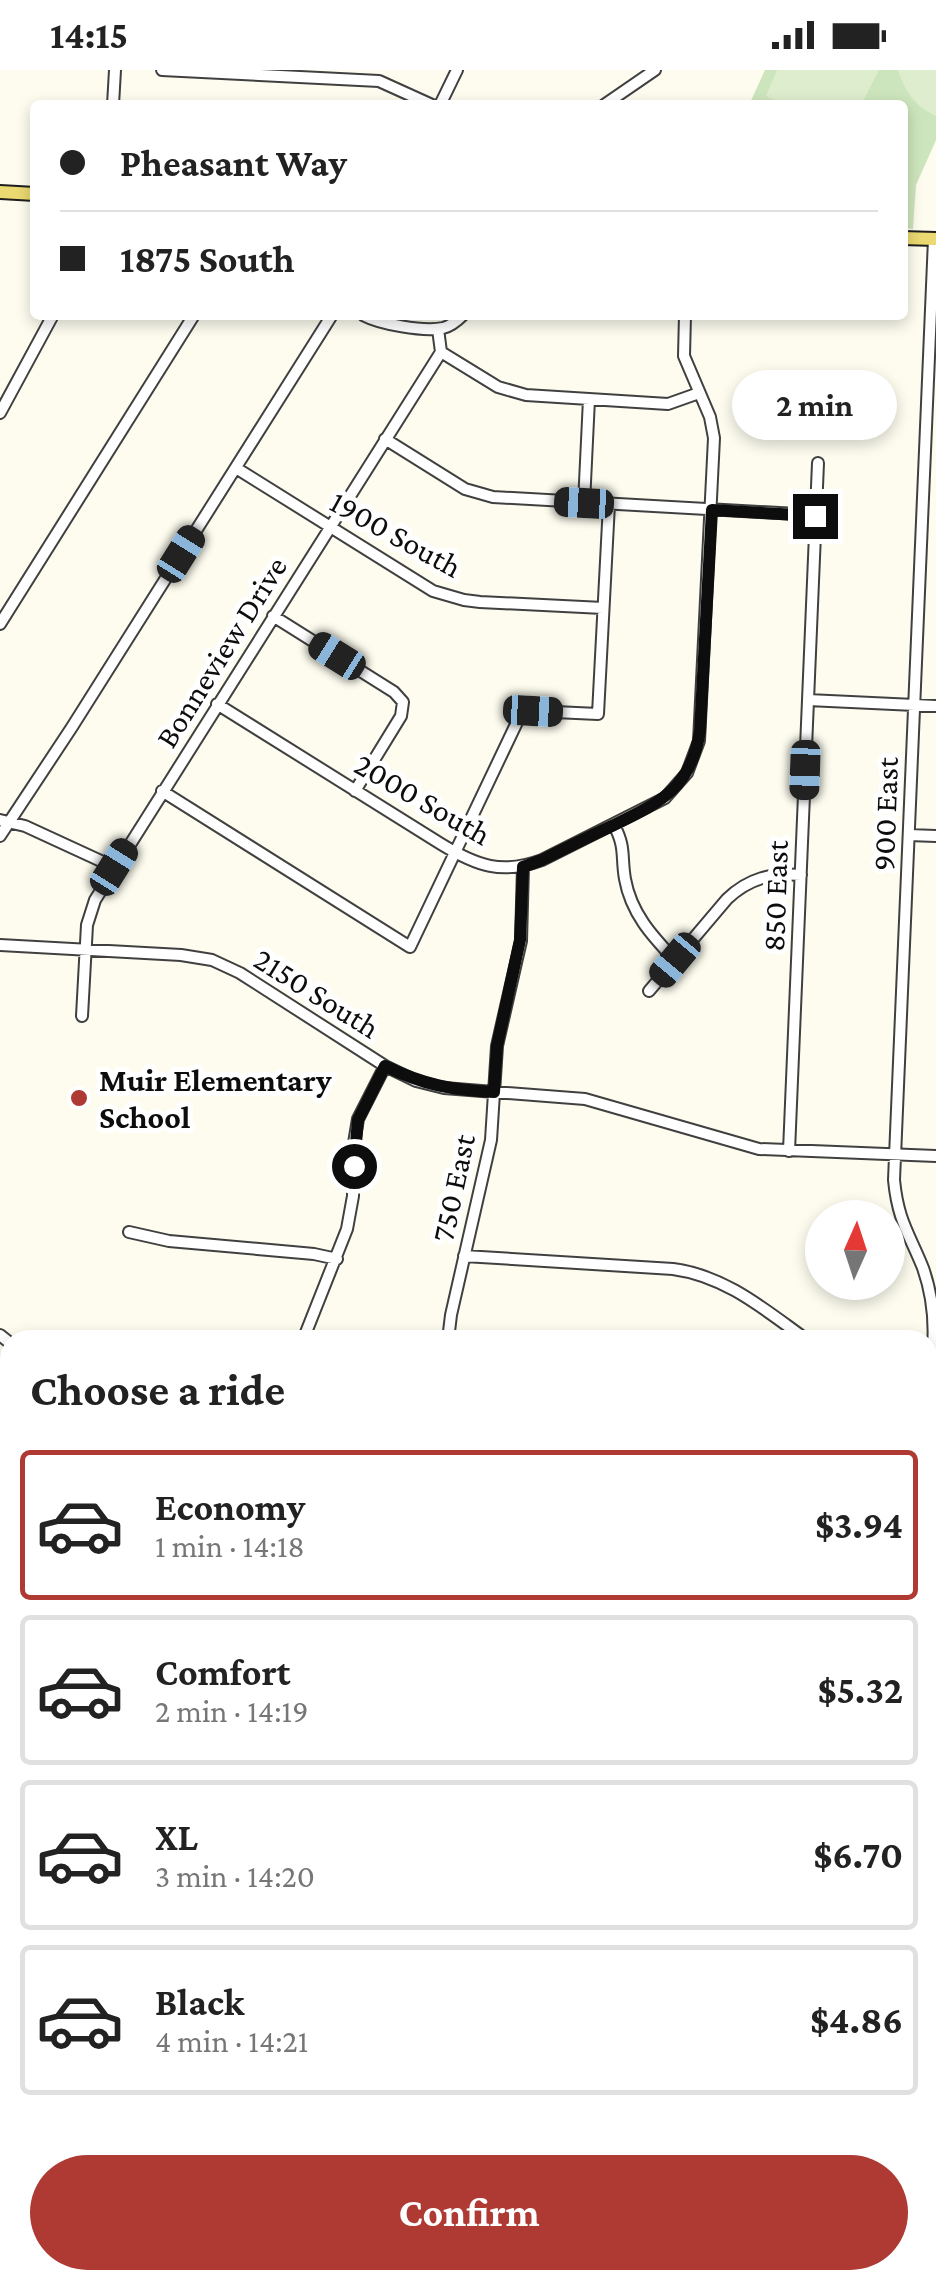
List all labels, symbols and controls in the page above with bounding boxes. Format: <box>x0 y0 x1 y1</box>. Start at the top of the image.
text: 14:15 <box>50 14 128 56</box>
text: Pheasant Way <box>120 142 347 184</box>
text: 1875 South <box>120 238 295 280</box>
callout: 2 min <box>732 371 898 441</box>
text: 2 min <box>776 387 853 423</box>
street label: 1900 South <box>324 483 468 585</box>
car <box>553 486 615 520</box>
route end <box>793 494 838 539</box>
car <box>152 521 210 587</box>
street label: Bonneview Drive <box>148 550 294 754</box>
car <box>304 627 370 685</box>
car <box>502 694 564 728</box>
car <box>789 739 821 801</box>
street label: 2000 South <box>349 746 497 852</box>
street label: 900 East <box>865 756 905 871</box>
car <box>85 834 143 900</box>
street label: 850 East <box>755 839 795 952</box>
car <box>644 927 706 993</box>
street label: 2150 South <box>248 940 386 1046</box>
place label: Muir Elementary School <box>99 1062 332 1135</box>
marker: Muir Elementary School <box>68 1087 90 1109</box>
street label: 750 East <box>424 1131 482 1245</box>
route start <box>332 1144 377 1189</box>
north arrow <box>805 1200 905 1300</box>
map controls <box>805 1200 905 1300</box>
text: Choose a ride <box>30 1365 285 1415</box>
icon: car <box>35 1480 125 1570</box>
text: Economy <box>155 1486 305 1528</box>
text: $3.94 <box>815 1504 903 1546</box>
text: 1 min · 14:18 <box>155 1528 305 1564</box>
icon: car <box>35 1645 125 1735</box>
text: Comfort <box>155 1651 291 1693</box>
text: $5.32 <box>817 1669 903 1711</box>
text: 2 min · 14:19 <box>155 1693 308 1729</box>
icon: car <box>35 1810 125 1900</box>
text: XL <box>155 1816 198 1858</box>
text: $6.70 <box>813 1834 903 1876</box>
text: 3 min · 14:20 <box>155 1858 315 1894</box>
icon: car <box>35 1975 125 2065</box>
text: Black <box>155 1981 244 2023</box>
text: $4.86 <box>810 1999 903 2041</box>
text: 4 min · 14:21 <box>155 2023 308 2059</box>
button: Confirm <box>30 2155 908 2270</box>

